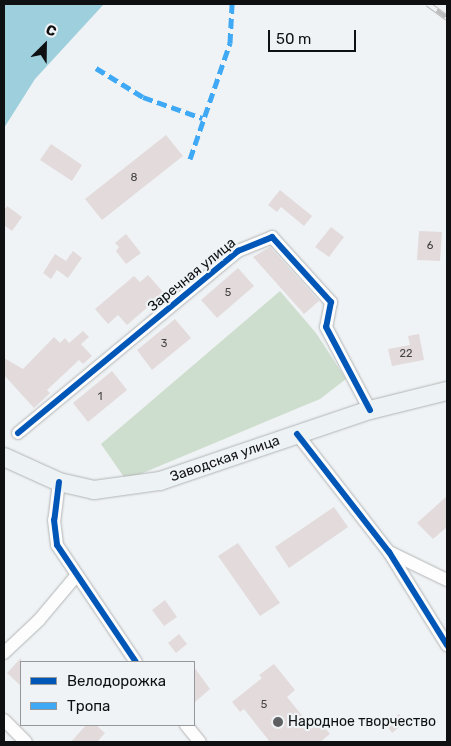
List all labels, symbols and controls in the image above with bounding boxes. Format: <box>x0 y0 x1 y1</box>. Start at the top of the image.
north arrow <box>20 20 70 70</box>
scale bar <box>271 20 358 52</box>
text: С <box>43 21 59 40</box>
text: 50 m <box>276 30 311 48</box>
house number: 8 <box>131 171 137 185</box>
street label: Заречная улица <box>145 235 239 315</box>
house number: 6 <box>427 239 433 253</box>
house number: 5 <box>225 286 231 300</box>
house number: 3 <box>161 337 167 351</box>
house number: 22 <box>400 347 412 361</box>
house number: 1 <box>98 390 102 404</box>
street label: Заводская улица <box>168 432 282 486</box>
legend <box>20 661 195 726</box>
text: Велодорожка <box>67 672 166 690</box>
text: Тропа <box>67 697 110 715</box>
house number: 5 <box>261 698 267 712</box>
place label: Народное творчество <box>288 714 436 730</box>
marker: Народное творчество <box>272 716 284 728</box>

